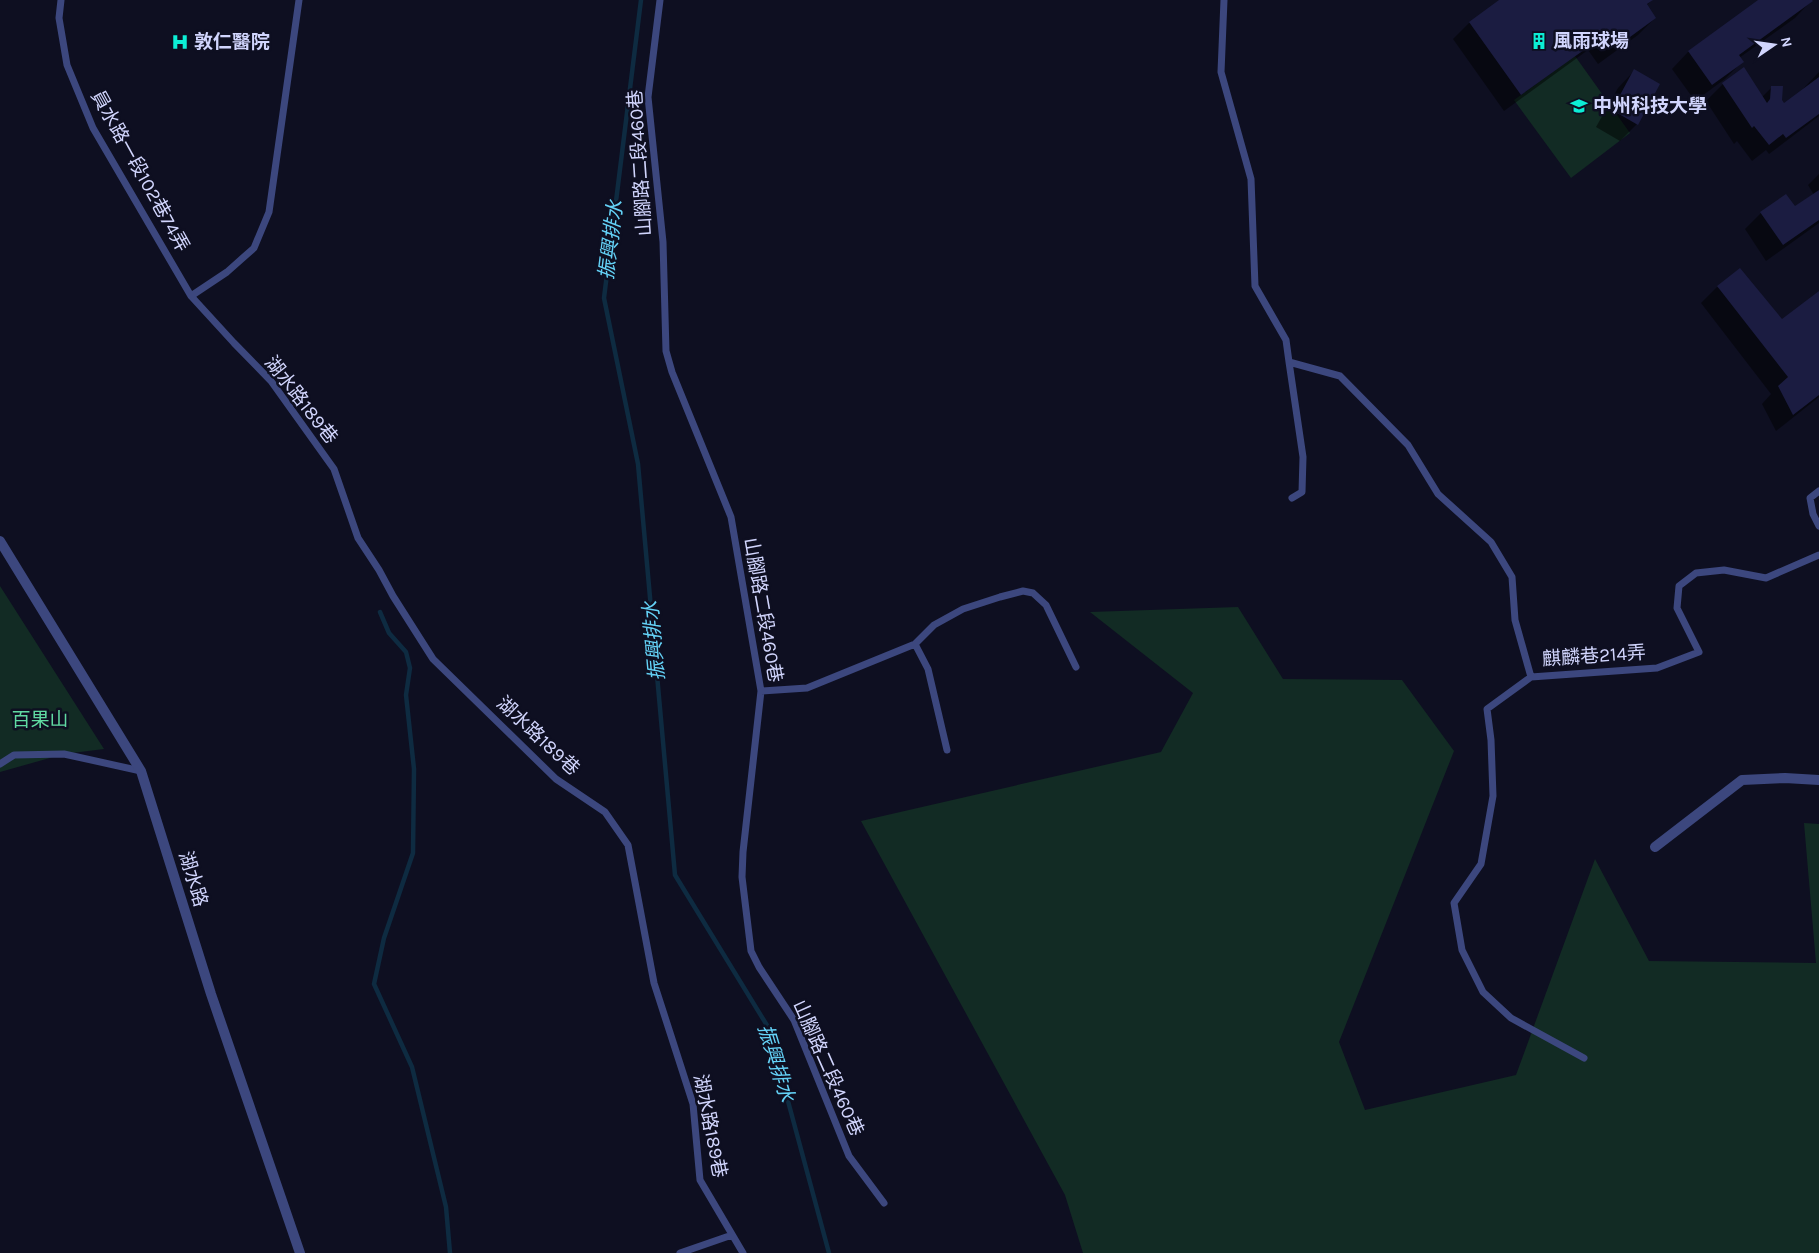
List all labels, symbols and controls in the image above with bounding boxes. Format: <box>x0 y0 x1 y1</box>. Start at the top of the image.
north arrow <box>1749 20 1799 70</box>
place label: 風雨球場 <box>1553 30 1629 52</box>
place label: 敦仁醫院 <box>194 31 270 53</box>
building icon: 風雨球場 <box>1529 31 1549 51</box>
hospital icon: 敦仁醫院 <box>170 32 190 52</box>
text: N <box>1777 35 1796 49</box>
street label: 員水路一段102巷74弄 <box>86 86 194 256</box>
street label: 山腳路二段460巷 <box>624 89 656 237</box>
place label: 中州科技大學 <box>1593 95 1707 117</box>
school or university icon: 中州科技大學 <box>1569 96 1589 116</box>
water label: 振興排水 <box>595 198 627 281</box>
street label: 湖水路189巷 <box>260 352 342 448</box>
street label: 山腳路二段460巷 <box>739 536 787 684</box>
water label: 振興排水 <box>639 599 669 682</box>
street label: 麒麟巷214弄 <box>1541 641 1647 671</box>
street label: 湖水路189巷 <box>492 692 584 780</box>
park label: 百果山 <box>11 709 69 731</box>
street label: 湖水路 <box>174 849 212 909</box>
street label: 山腳路二段460巷 <box>788 996 868 1140</box>
water label: 振興排水 <box>753 1021 799 1106</box>
street label: 湖水路189巷 <box>689 1072 731 1180</box>

